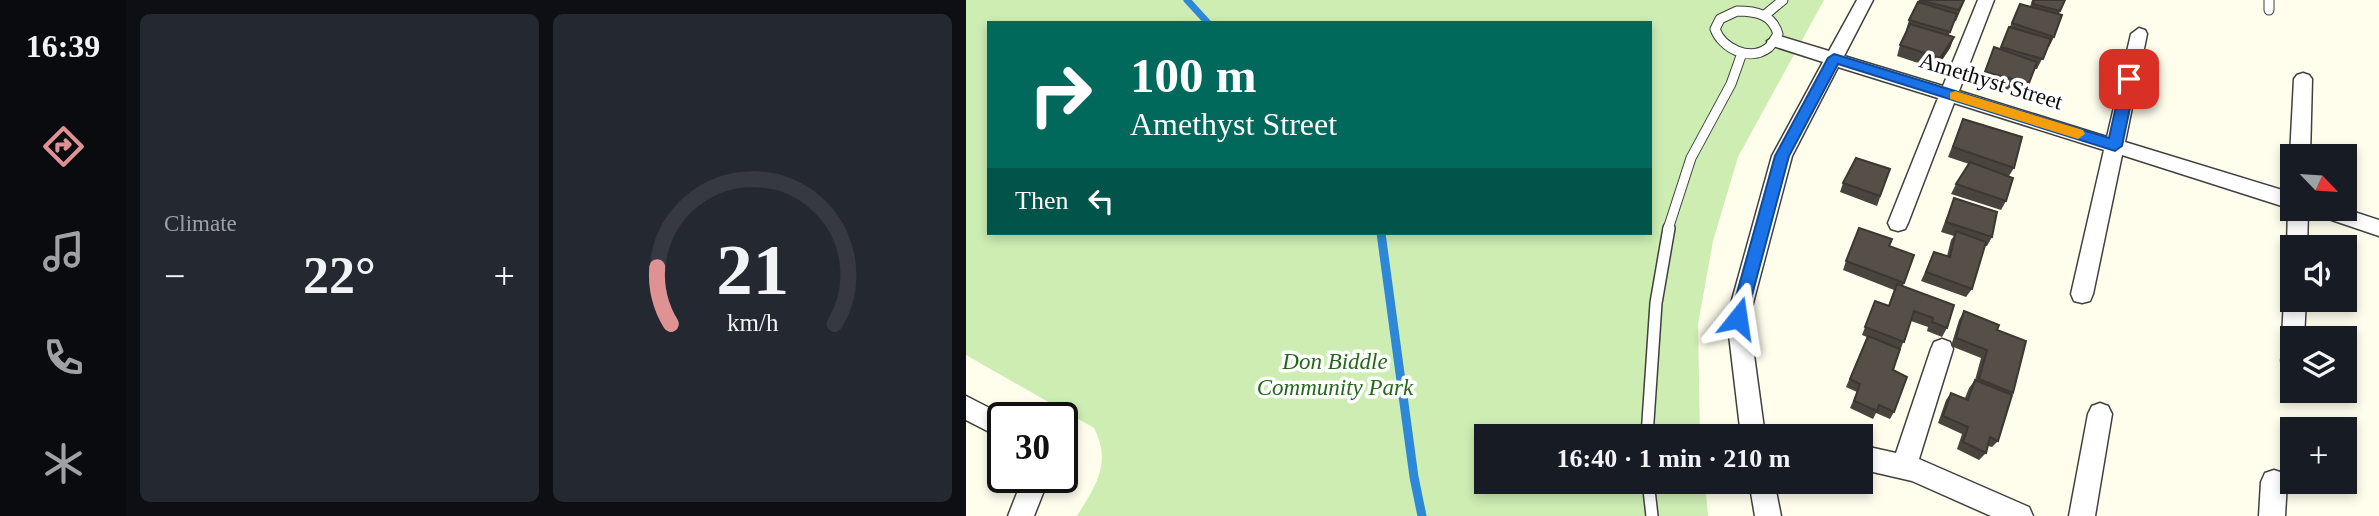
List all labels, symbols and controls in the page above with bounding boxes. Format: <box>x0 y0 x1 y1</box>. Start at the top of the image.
text: 16:39 <box>26 28 100 64</box>
street label: Amethyst Street <box>1916 47 2066 115</box>
text: 100 m <box>1130 48 1257 103</box>
icon: right <box>1015 49 1106 140</box>
pin <box>2099 49 2159 109</box>
icon: arrive <box>2110 60 2148 98</box>
text: Amethyst Street <box>1130 106 1337 142</box>
icon: directions <box>39 122 88 171</box>
north arrow <box>2280 144 2357 220</box>
map controls <box>2280 144 2357 494</box>
icon: left <box>1082 182 1120 220</box>
text: Then <box>1015 186 1068 215</box>
text: Climate <box>164 211 237 236</box>
icon: music <box>39 227 88 276</box>
text: 21 <box>716 229 789 310</box>
button: sound <box>2280 235 2357 312</box>
text: 22° <box>303 247 376 304</box>
text: − <box>164 255 185 297</box>
text: + <box>494 255 515 297</box>
position arrow <box>1701 281 1775 355</box>
text: km/h <box>727 309 779 336</box>
button: layers <box>2280 326 2357 403</box>
icon: phone <box>39 333 88 382</box>
park label: Don Biddle Community Park <box>1257 349 1414 400</box>
speed limit sign: 30 <box>987 402 1078 493</box>
button: + <box>2280 417 2357 494</box>
icon: climate <box>39 439 88 488</box>
text: 16:40 · 1 min · 210 m <box>1557 444 1791 473</box>

